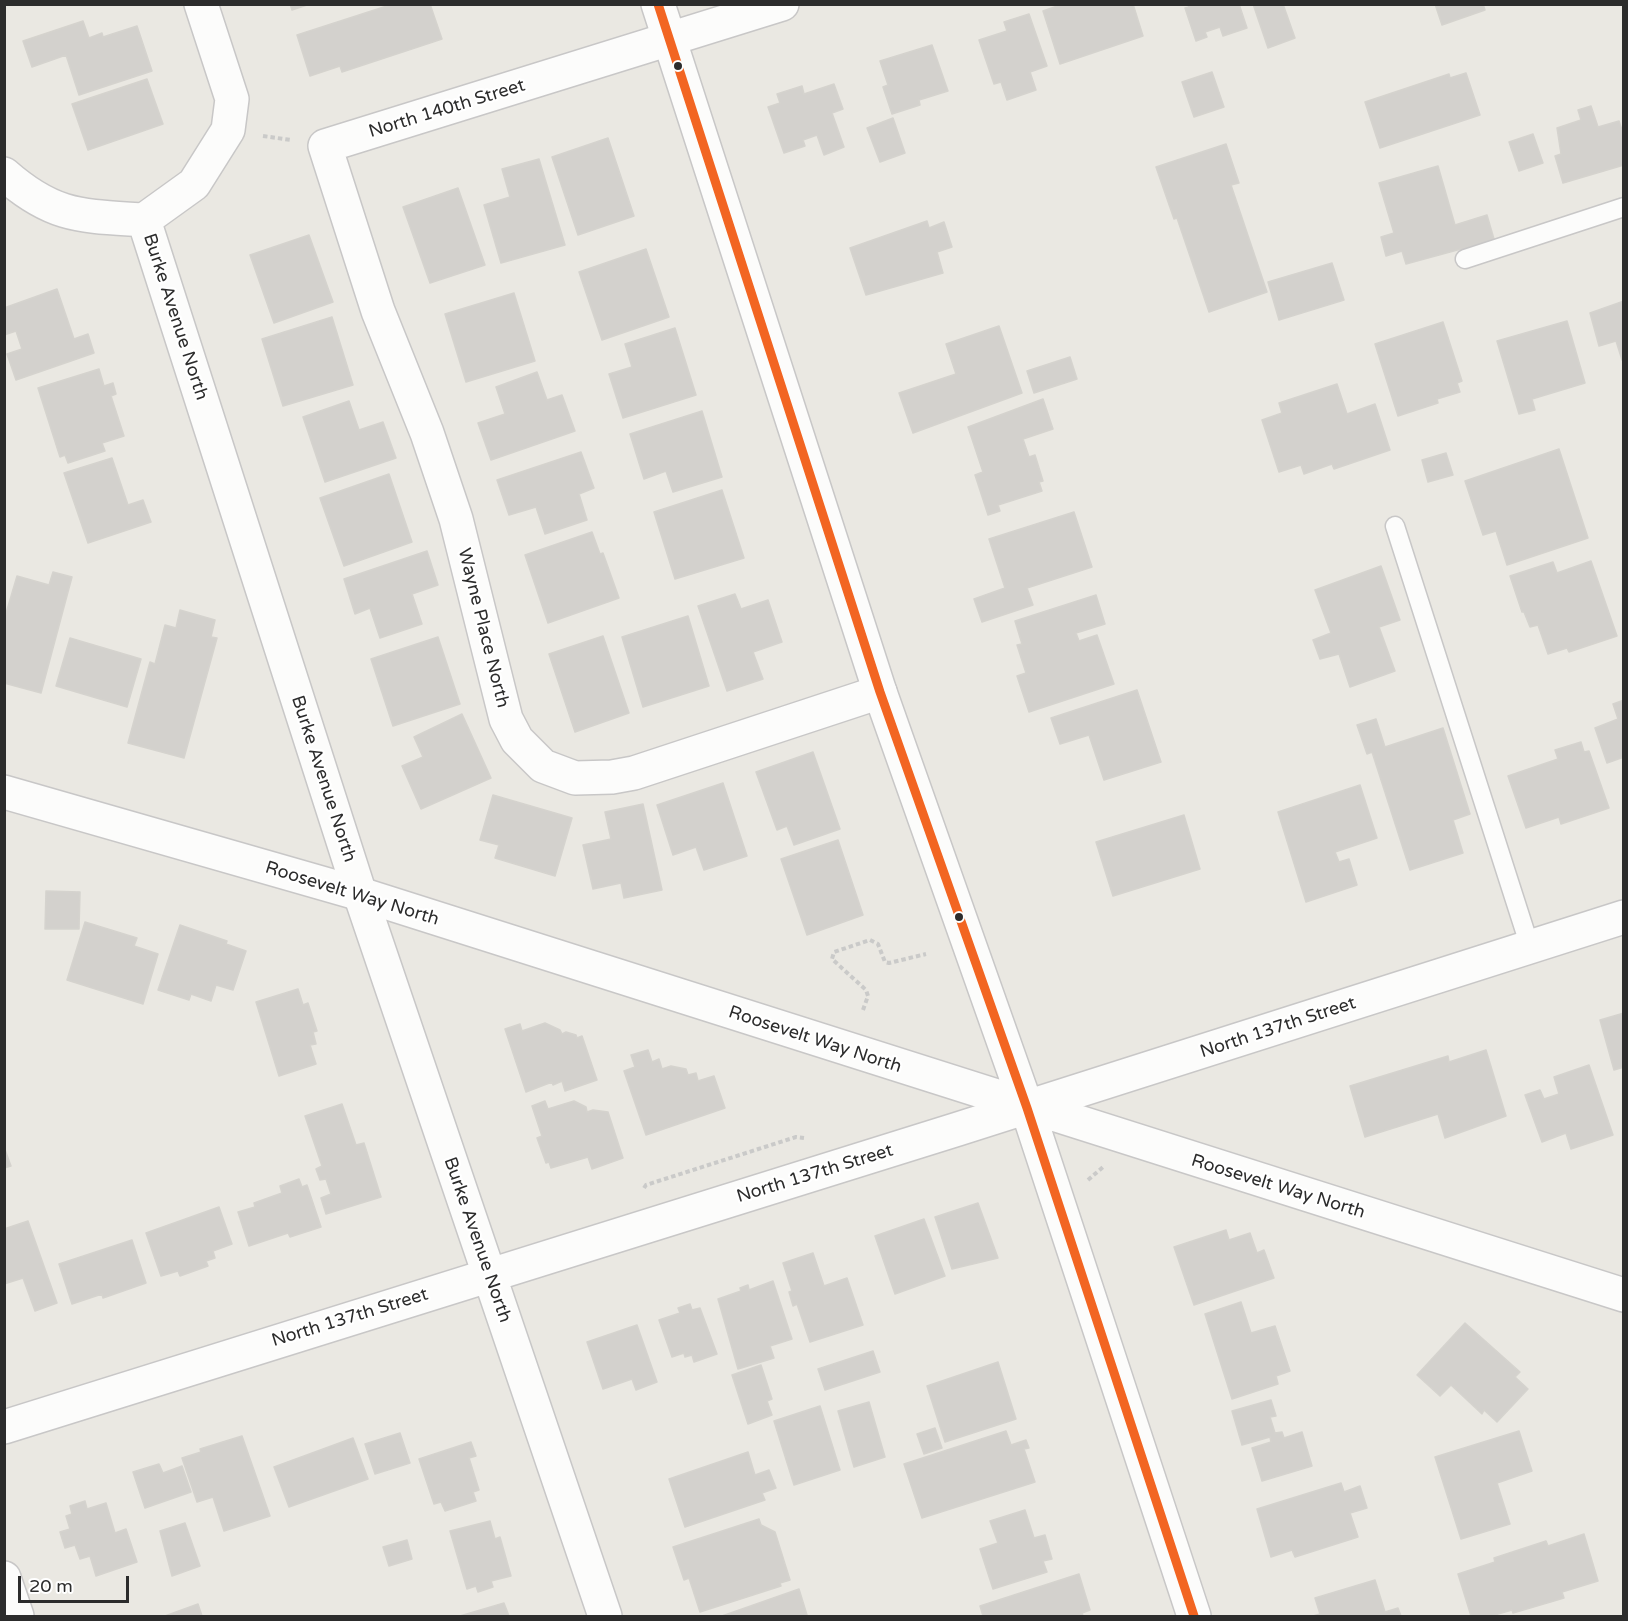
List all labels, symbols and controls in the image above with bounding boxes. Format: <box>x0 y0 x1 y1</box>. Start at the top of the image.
unlabelled marker <box>672 60 684 72</box>
street label: North 140th Street <box>366 75 528 143</box>
street label: Burke Avenue North <box>138 231 212 403</box>
street label: Wayne Place North <box>453 546 513 710</box>
street label: Burke Avenue North <box>286 693 360 865</box>
street label: Roosevelt Way North <box>262 857 442 931</box>
unlabelled marker <box>953 911 965 923</box>
street label: North 137th Street <box>1197 993 1359 1063</box>
street label: Roosevelt Way North <box>726 1002 904 1078</box>
street label: North 137th Street <box>734 1140 896 1208</box>
street label: Roosevelt Way North <box>1188 1150 1368 1224</box>
street label: Burke Avenue North <box>439 1154 515 1326</box>
street label: North 137th Street <box>269 1284 431 1352</box>
scale bar <box>21 1564 132 1602</box>
text: 20 m <box>29 1575 73 1597</box>

